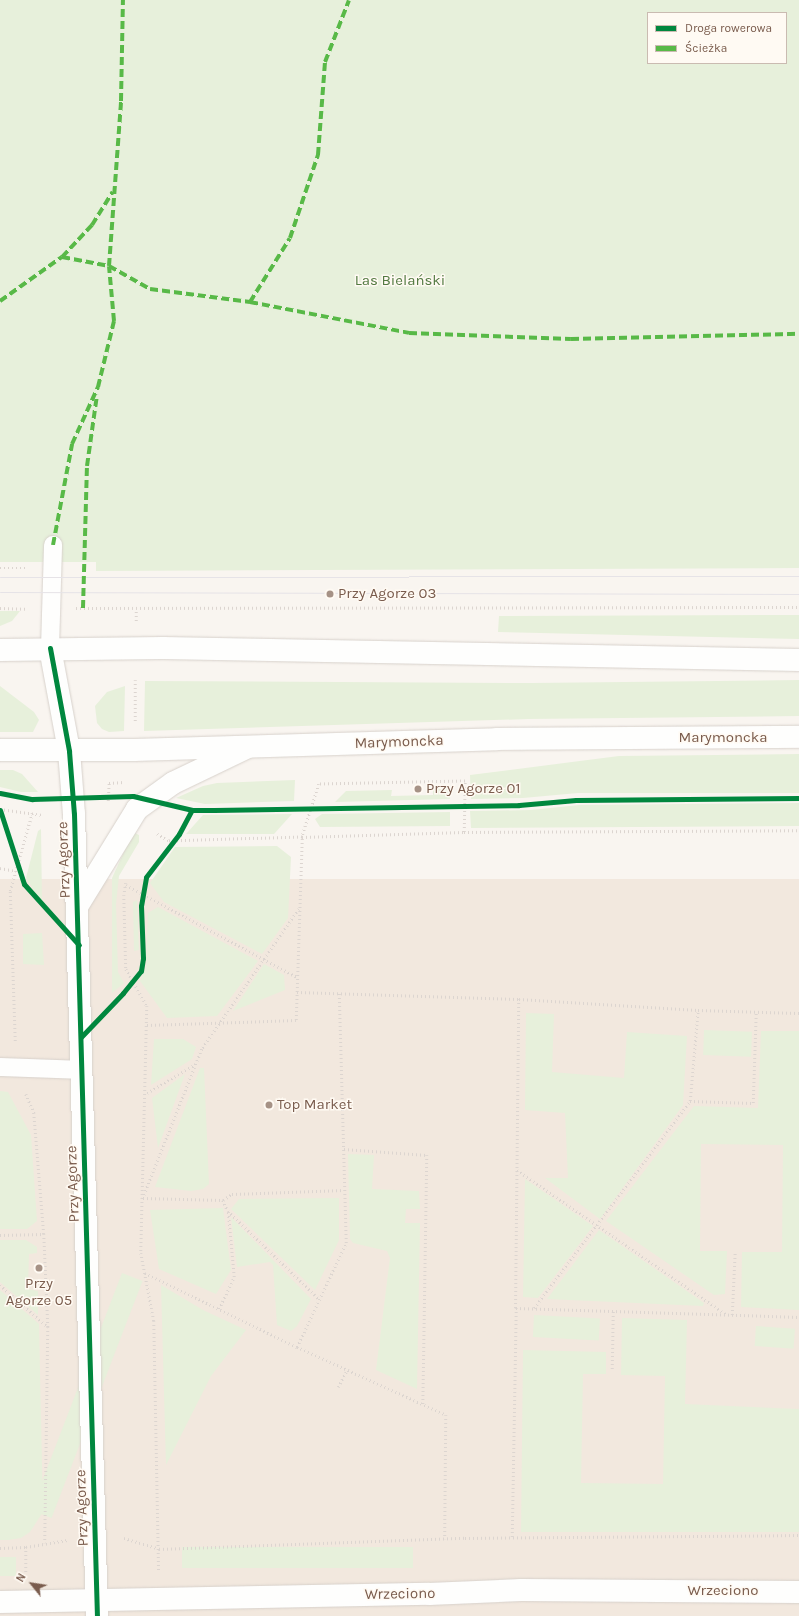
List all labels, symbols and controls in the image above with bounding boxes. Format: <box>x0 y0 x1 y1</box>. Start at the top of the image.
legend <box>647 12 787 64</box>
text: Droga rowerowa <box>685 21 772 35</box>
text: Ścieżka <box>685 41 727 55</box>
park label: Las Bielański <box>355 272 445 290</box>
place label: Przy Agorze 03 <box>338 585 436 603</box>
marker: Przy Agorze 03 <box>325 589 335 599</box>
street label: Marymoncka <box>678 729 768 747</box>
street label: Marymoncka <box>354 731 444 753</box>
place label: Przy Agorze 01 <box>426 780 520 798</box>
marker: Przy Agorze 01 <box>413 784 423 794</box>
street label: Przy Agorze <box>54 821 74 899</box>
place label: Top Market <box>277 1096 352 1114</box>
marker: Top Market <box>264 1100 274 1110</box>
street label: Przy Agorze <box>63 1145 83 1223</box>
marker: Przy Agorze 05 <box>34 1263 44 1273</box>
place label: Przy Agorze 05 <box>6 1274 72 1309</box>
street label: Przy Agorze <box>72 1469 92 1547</box>
north arrow <box>12 1564 52 1604</box>
text: N <box>14 1571 29 1584</box>
street label: Wrzeciono <box>688 1582 758 1600</box>
street label: Wrzeciono <box>364 1584 436 1604</box>

